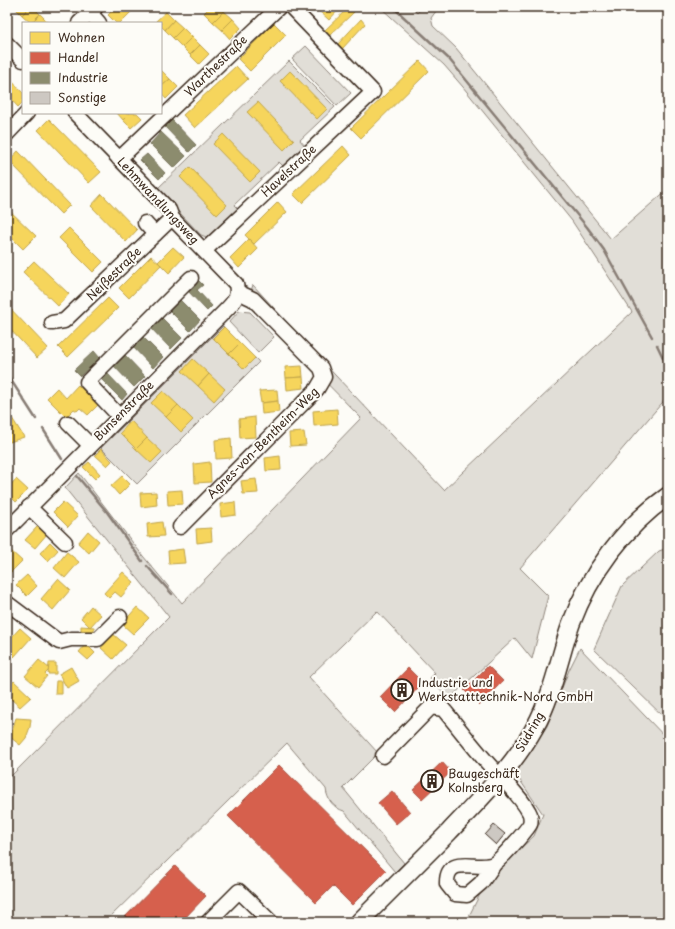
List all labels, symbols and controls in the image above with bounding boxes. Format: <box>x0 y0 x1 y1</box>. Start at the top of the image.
legend <box>22 22 162 114</box>
text: Wohnen <box>58 28 105 46</box>
street label: Warthestraße <box>180 30 251 100</box>
text: Handel <box>58 48 98 66</box>
text: Industrie <box>58 68 108 86</box>
text: Sonstige <box>58 88 106 106</box>
street label: Havelstraße <box>257 140 320 201</box>
street label: Lehmwandlungsweg <box>114 153 204 248</box>
street label: Neißestraße <box>82 242 145 304</box>
street label: Bunsenstraße <box>89 376 158 445</box>
street label: Agnes-von-Bentheim-Weg <box>202 382 322 502</box>
place label: Industrie und Werkstatttechnik-Nord GmbH <box>418 673 593 705</box>
building icon: Industrie und Werkstatttechnik-Nord GmbH <box>389 677 415 703</box>
street label: Südring <box>510 708 548 755</box>
place label: Baugeschäft Kolnsberg <box>448 764 520 796</box>
building icon: Baugeschäft Kolnsberg <box>419 768 445 794</box>

